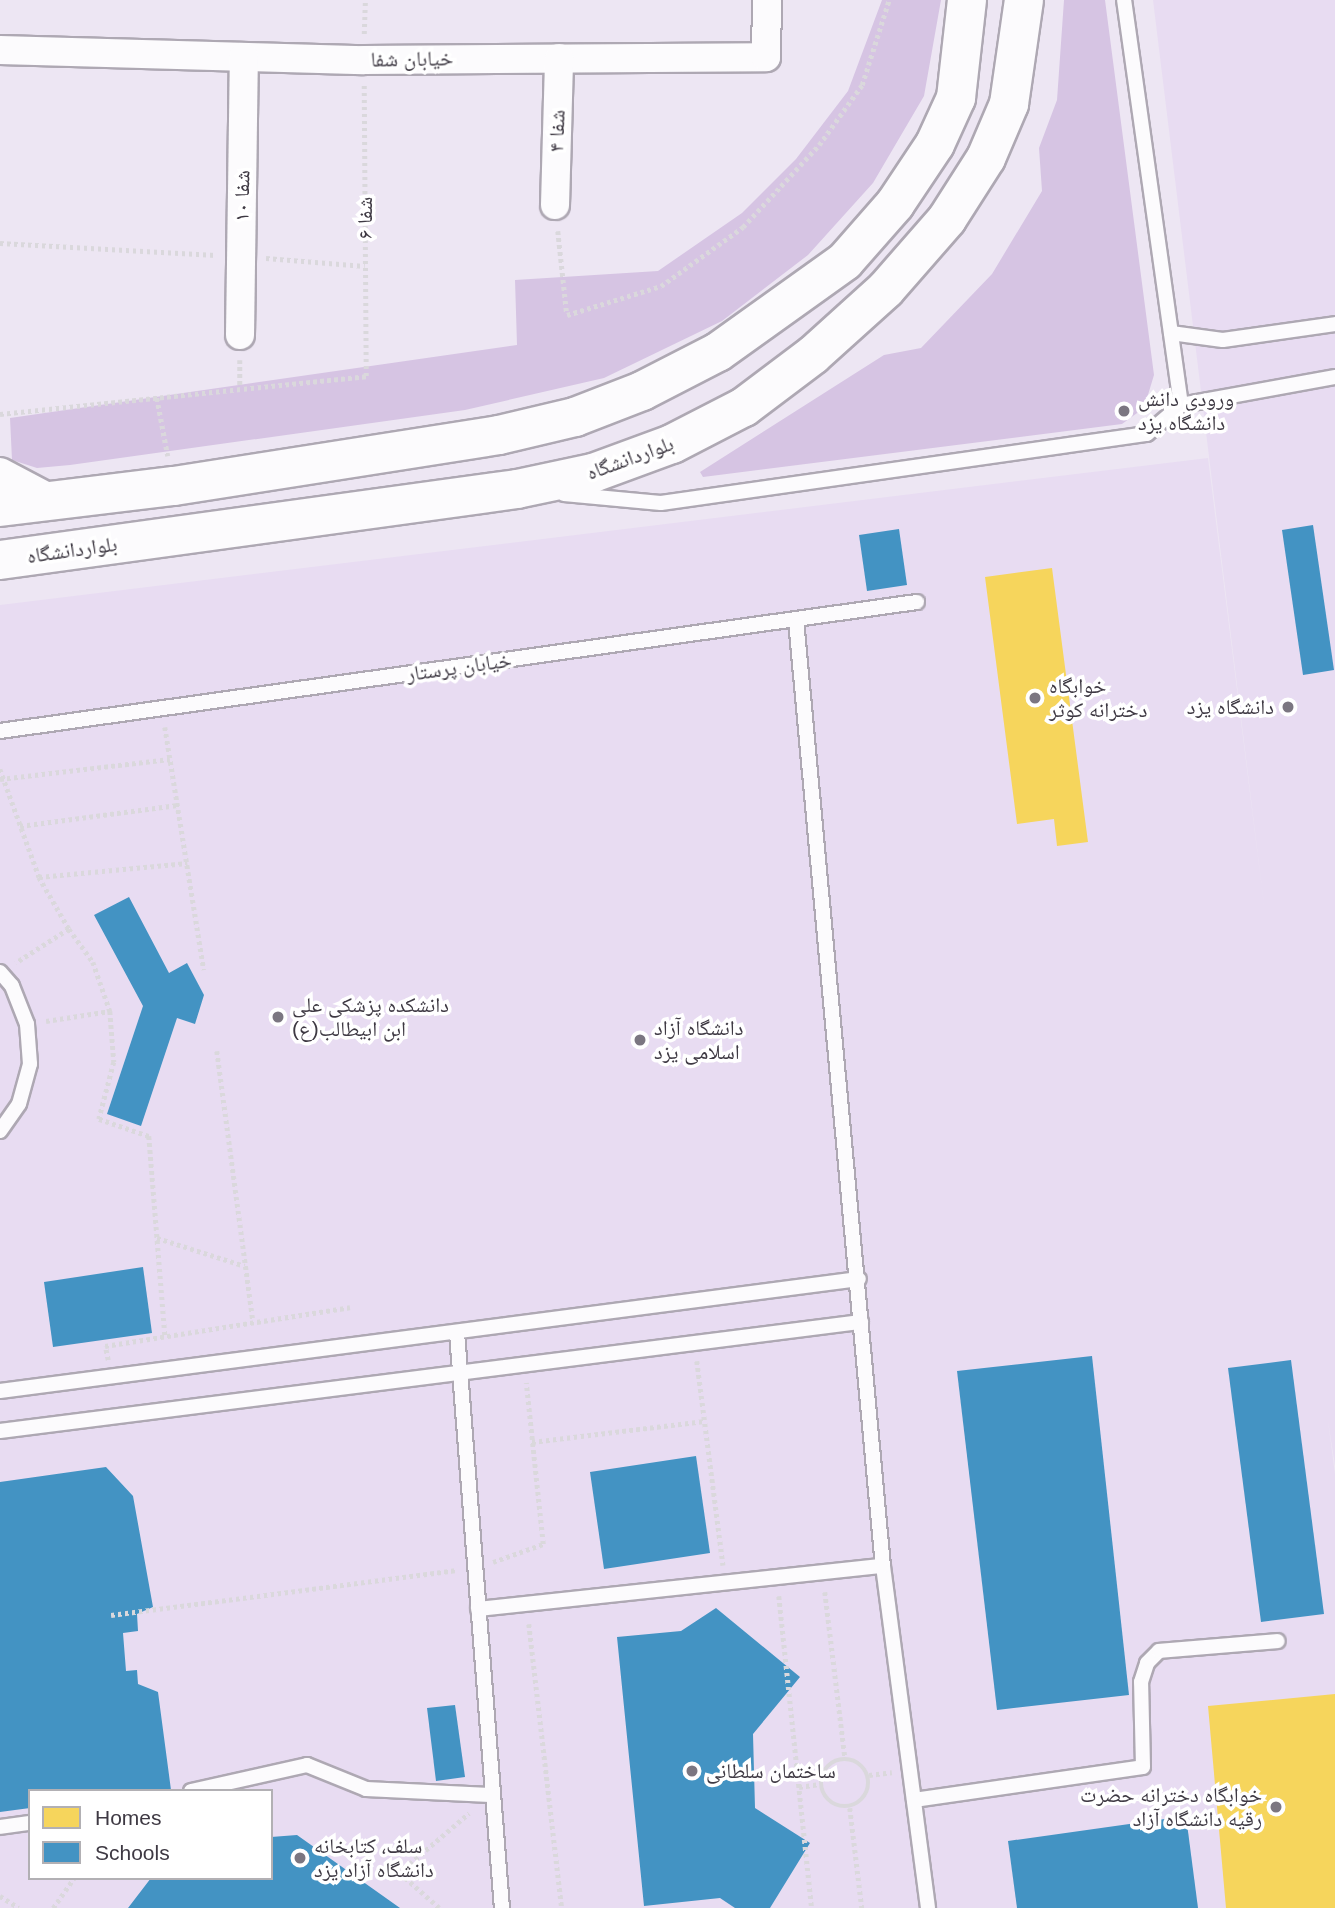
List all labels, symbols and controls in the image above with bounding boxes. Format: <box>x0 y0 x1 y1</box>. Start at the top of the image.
street label: خیابان شفا <box>370 46 454 72</box>
street label: شفا ۴ <box>544 109 570 153</box>
street label: شفا ۱۰ <box>229 170 255 222</box>
street label: شفا ۶ <box>352 197 378 239</box>
place label: ورودی دانش دانشگاه یزد <box>1138 386 1234 436</box>
marker: ورودی دانش دانشگاه یزد <box>1116 403 1132 419</box>
street label: بلواردانشگاه <box>583 431 677 485</box>
street label: بلواردانشگاه <box>25 531 119 569</box>
street label: خیابان پرستار <box>405 647 513 687</box>
place label: خوابگاه دخترانه کوثر <box>1049 673 1147 723</box>
marker: خوابگاه دخترانه کوثر <box>1027 690 1043 706</box>
place label: دانشگاه یزد <box>1187 694 1274 720</box>
marker: دانشگاه یزد <box>1280 699 1296 715</box>
place label: دانشکده پزشکی علی ابن ابیطالب(ع) <box>292 992 449 1042</box>
marker: دانشکده پزشکی علی ابن ابیطالب(ع) <box>270 1009 286 1025</box>
place label: دانشگاه آزاد اسلامی یزد <box>654 1015 744 1065</box>
marker: دانشگاه آزاد اسلامی یزد <box>632 1032 648 1048</box>
place label: ساختمان سلطانی <box>706 1758 836 1784</box>
marker: ساختمان سلطانی <box>684 1763 700 1779</box>
place label: خوابگاه دخترانه حضرت رقیه دانشگاه آزاد <box>1080 1782 1262 1832</box>
legend <box>28 1789 273 1880</box>
marker: خوابگاه دخترانه حضرت رقیه دانشگاه آزاد <box>1268 1799 1284 1815</box>
text: Homes <box>95 1806 162 1829</box>
place label: سلف، کتابخانه دانشگاه آزاد یزد <box>314 1833 434 1883</box>
text: Schools <box>95 1841 170 1864</box>
marker: سلف، کتابخانه دانشگاه آزاد یزد <box>292 1850 308 1866</box>

